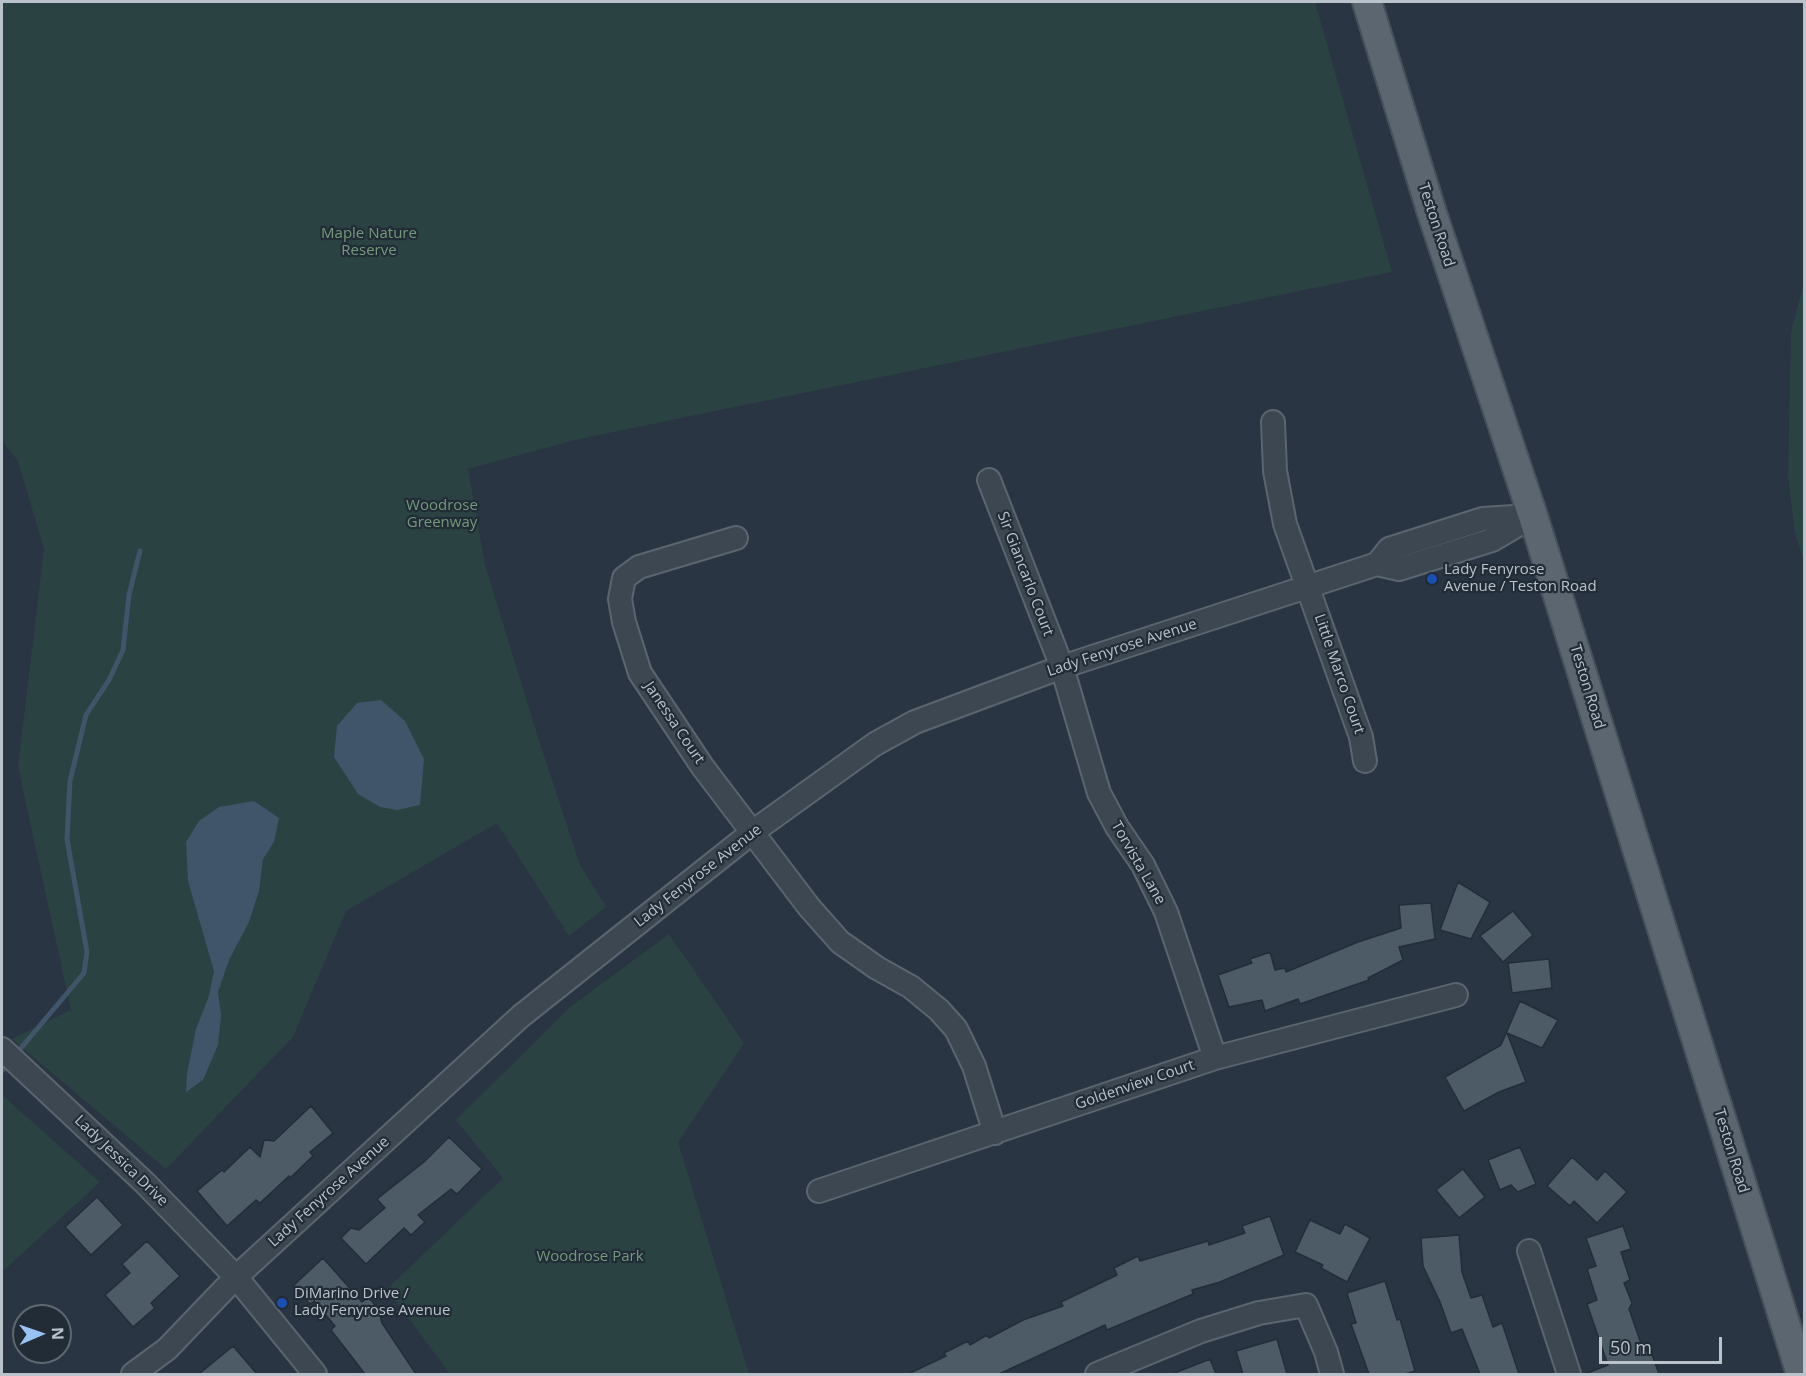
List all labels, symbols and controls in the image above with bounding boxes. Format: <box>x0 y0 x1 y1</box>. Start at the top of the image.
street label: Teston Road <box>1414 181 1458 269</box>
park label: Maple Nature Reserve <box>321 225 417 260</box>
park label: Woodrose Greenway <box>406 497 478 532</box>
street label: Sir Giancarlo Court <box>993 509 1057 639</box>
place label: Lady Fenyrose Avenue / Teston Road <box>1444 561 1597 596</box>
marker: Lady Fenyrose Avenue / Teston Road <box>1425 572 1439 586</box>
street label: Little Marco Court <box>1310 612 1368 736</box>
street label: Lady Fenyrose Avenue <box>1045 615 1199 681</box>
street label: Teston Road <box>1566 643 1608 731</box>
street label: Janessa Court <box>640 678 708 768</box>
street label: Torvista Lane <box>1107 818 1169 908</box>
street label: Lady Fenyrose Avenue <box>631 821 765 931</box>
street label: Goldenview Court <box>1073 1056 1197 1114</box>
street label: Teston Road <box>1710 1107 1752 1195</box>
street label: Lady Jessica Drive <box>70 1112 172 1210</box>
street label: Lady Fenyrose Avenue <box>265 1133 393 1251</box>
park label: Woodrose Park <box>536 1248 644 1266</box>
place label: DiMarino Drive / Lady Fenyrose Avenue <box>294 1285 450 1320</box>
marker: DiMarino Drive / Lady Fenyrose Avenue <box>275 1296 289 1310</box>
north arrow <box>12 1304 72 1364</box>
scale bar <box>1602 1325 1725 1363</box>
text: N <box>47 1327 69 1340</box>
text: 50 m <box>1610 1335 1652 1359</box>

